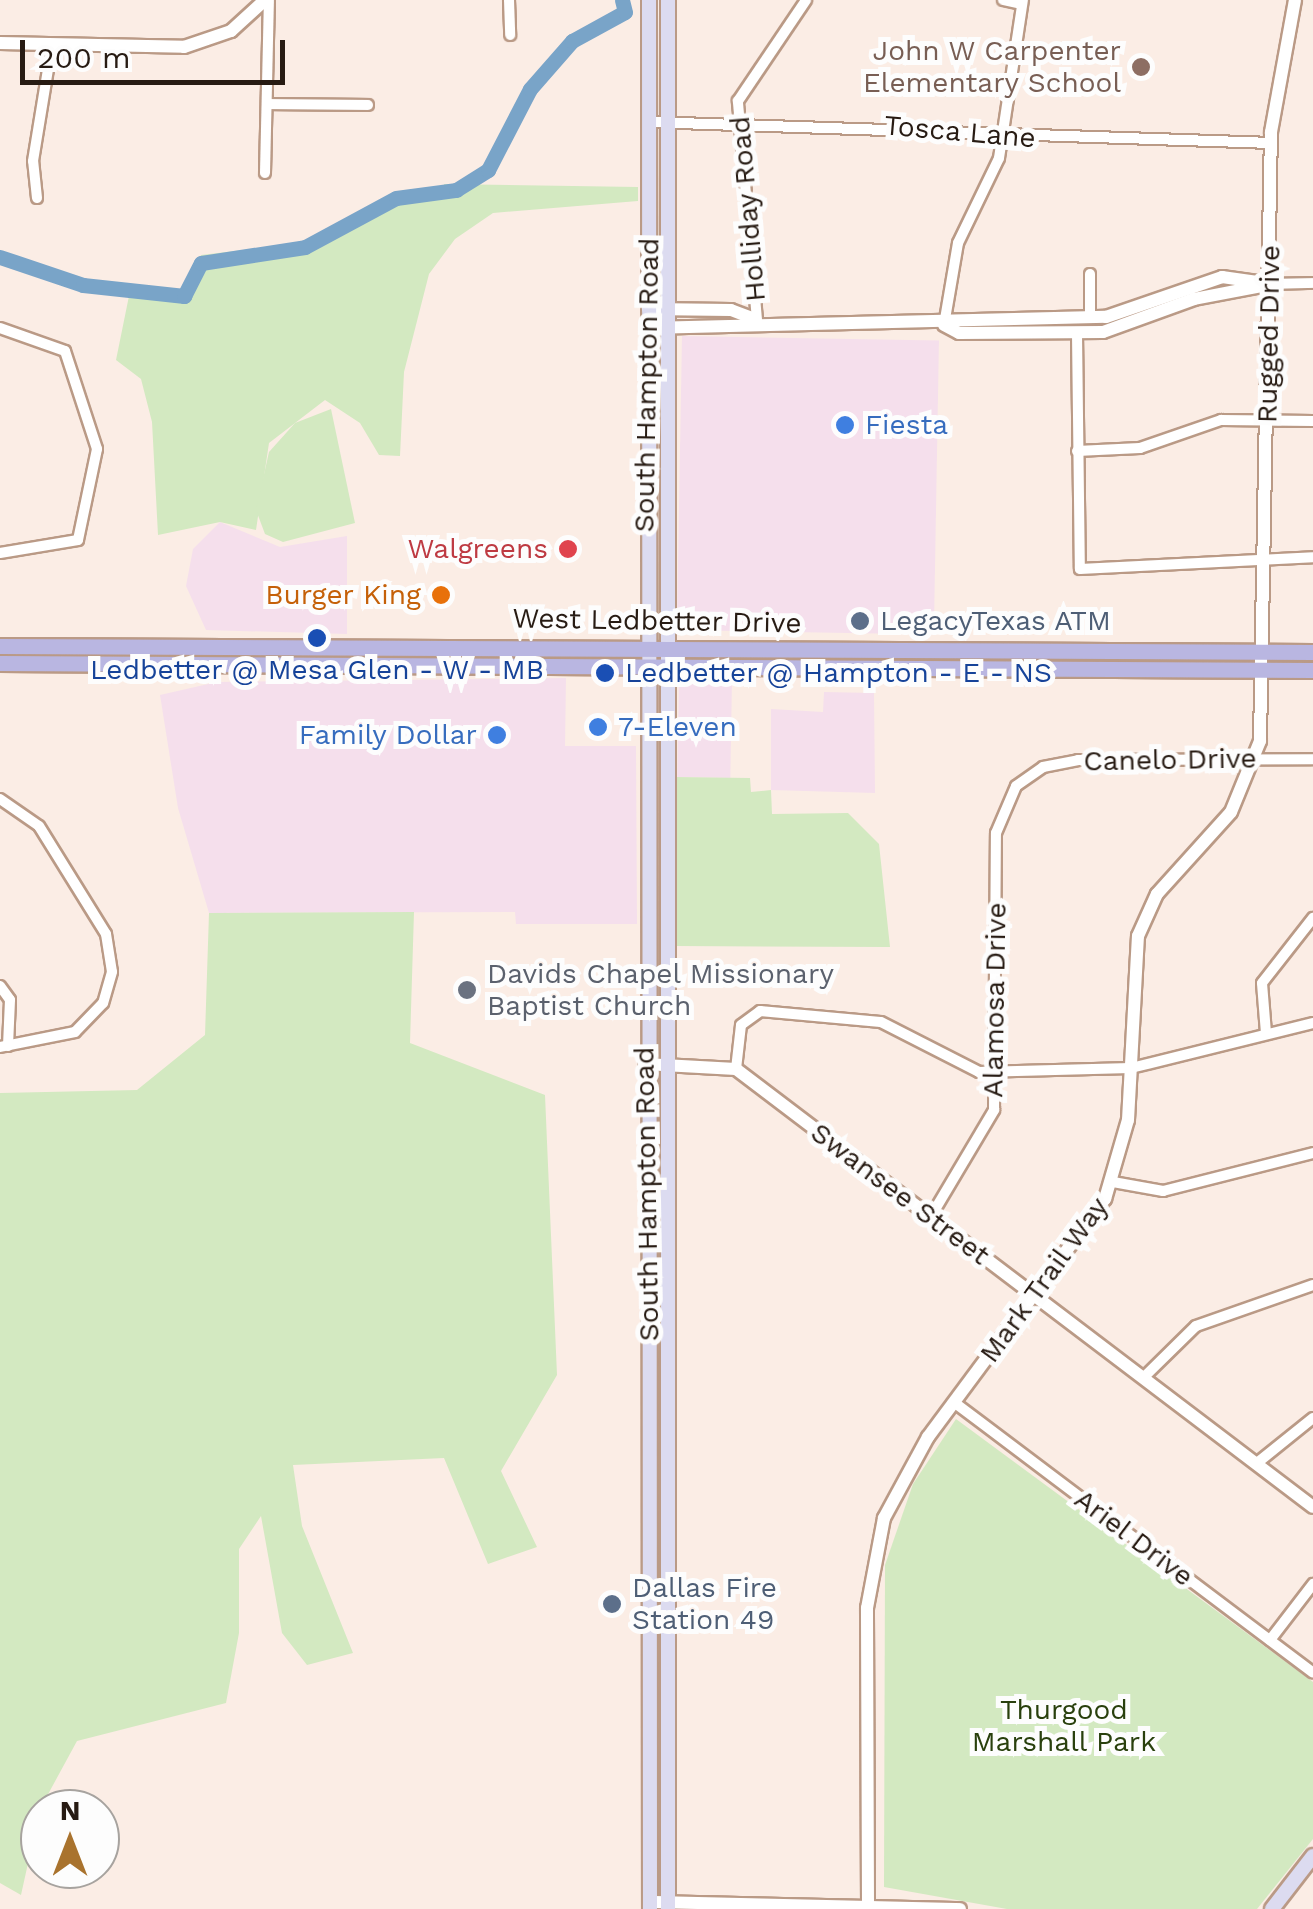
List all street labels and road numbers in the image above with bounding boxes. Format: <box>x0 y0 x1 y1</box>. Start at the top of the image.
street label: Tosca Lane <box>883 109 1037 155</box>
street label: Holliday Road <box>723 115 773 303</box>
street label: South Hampton Road <box>628 237 666 533</box>
street label: Rugged Drive <box>1251 245 1287 423</box>
street label: West Ledbetter Drive <box>512 602 802 640</box>
street label: Canelo Drive <box>1083 742 1257 778</box>
street label: Alamosa Drive <box>976 902 1014 1098</box>
street label: South Hampton Road <box>628 1046 666 1342</box>
street label: Swansee Street <box>804 1116 996 1272</box>
street label: Mark Trail Way <box>972 1190 1116 1370</box>
street label: Ariel Drive <box>1067 1482 1201 1594</box>

